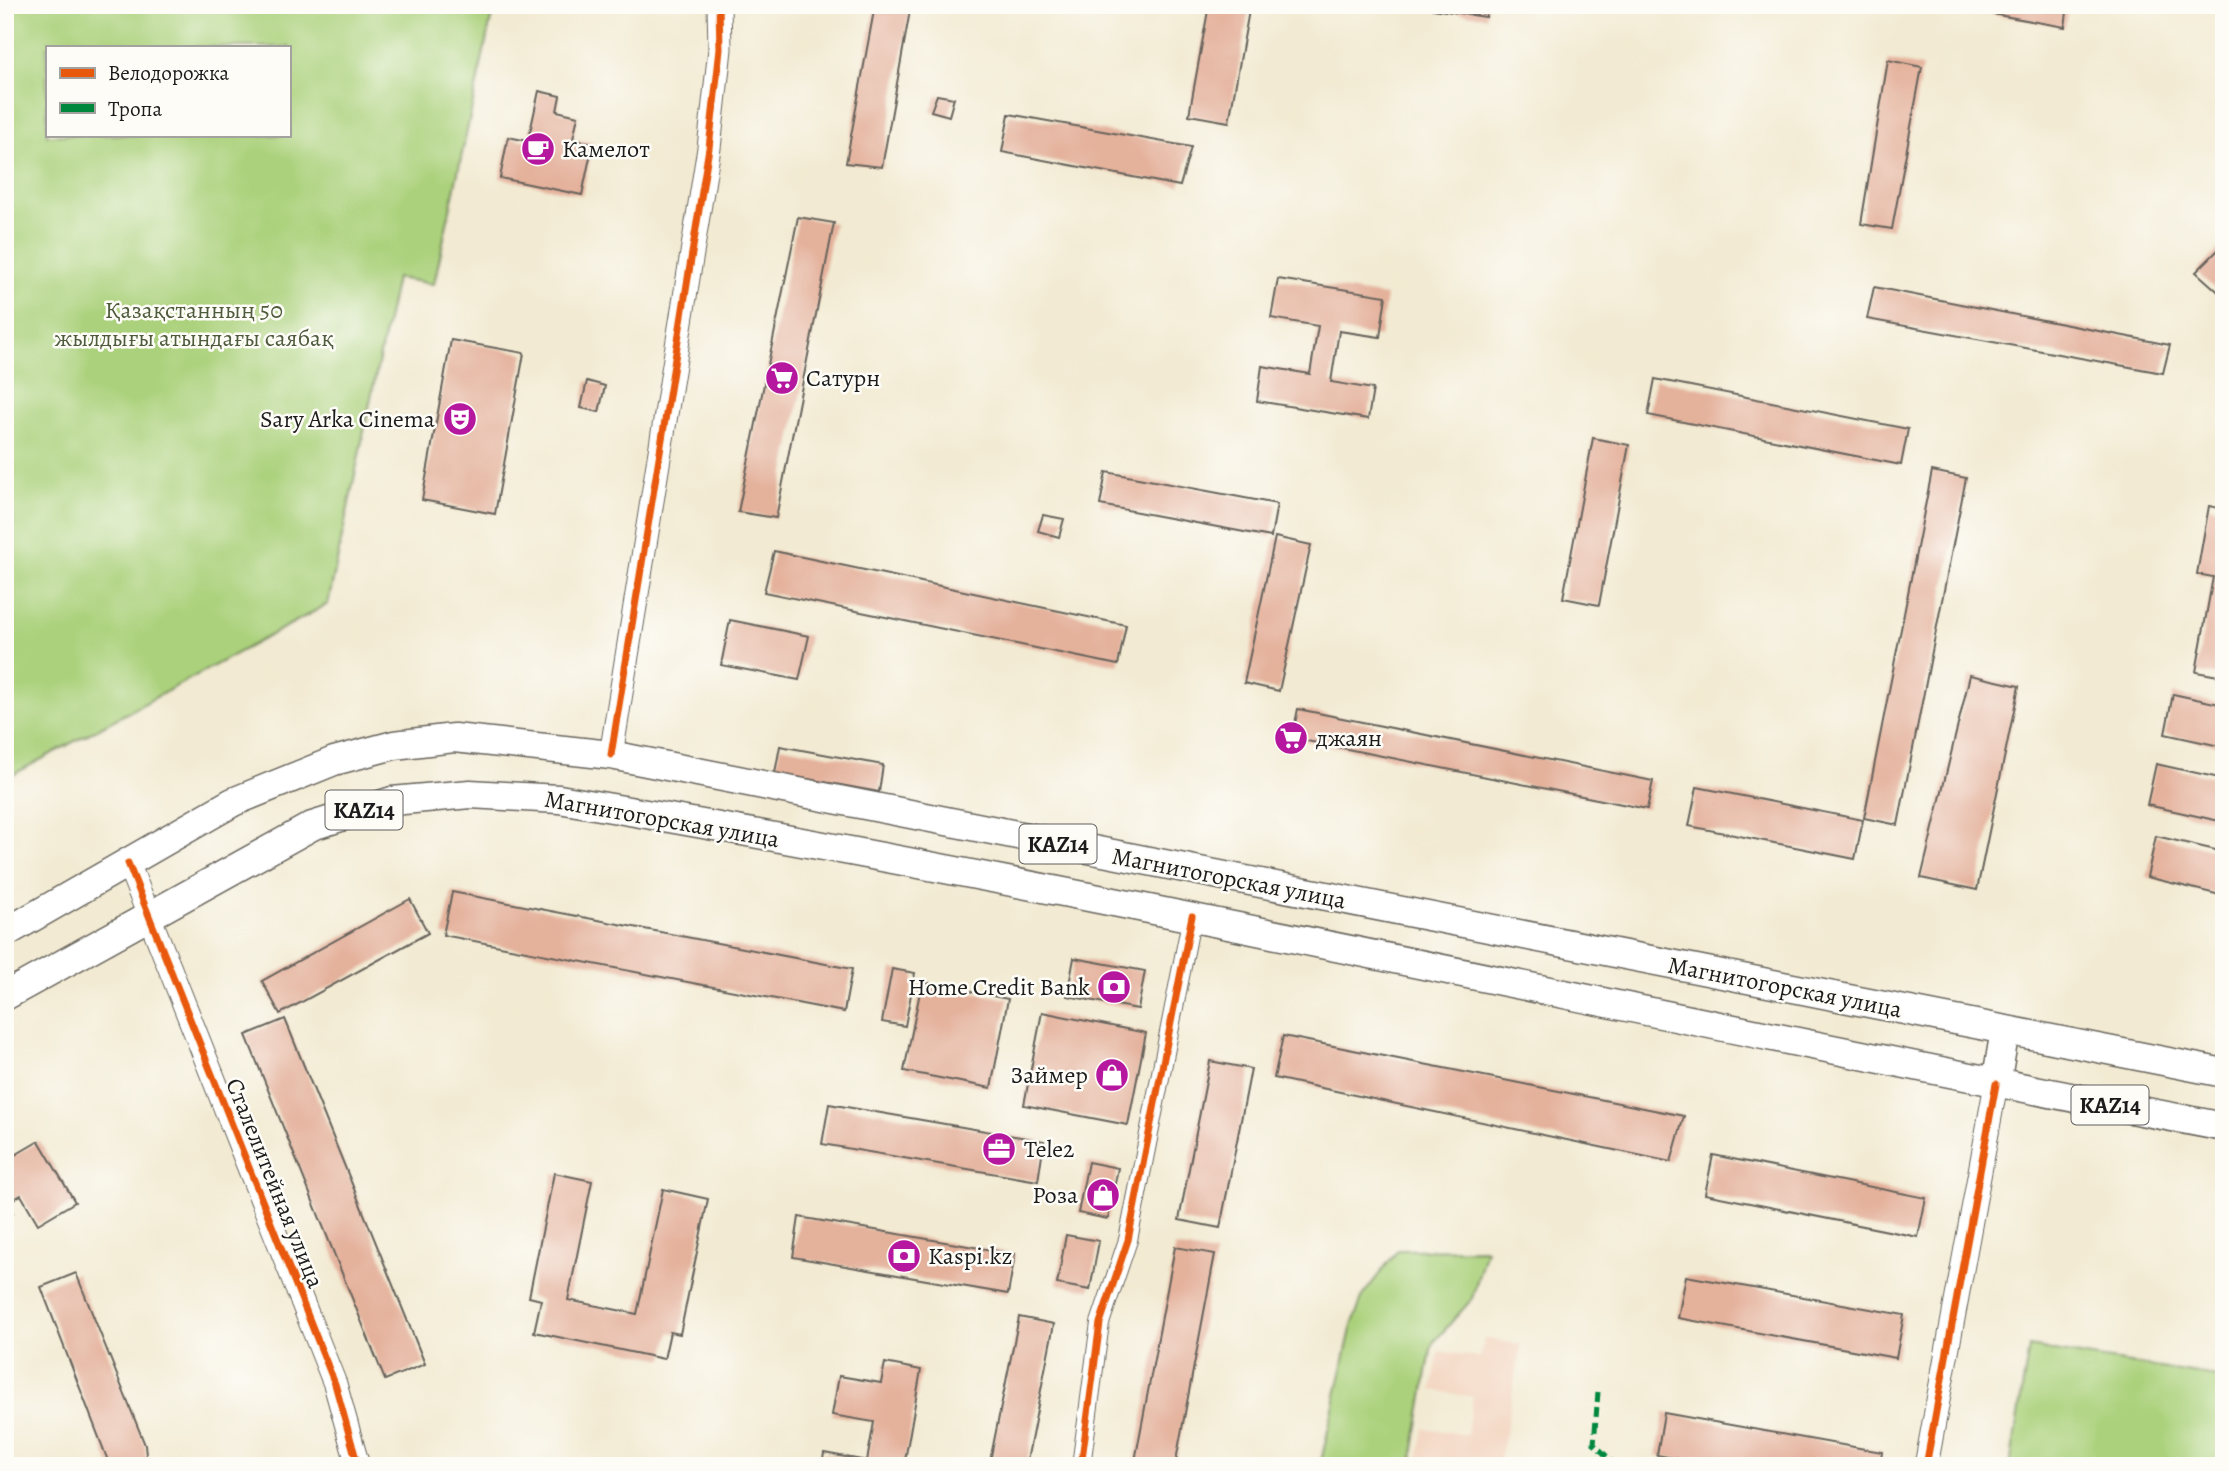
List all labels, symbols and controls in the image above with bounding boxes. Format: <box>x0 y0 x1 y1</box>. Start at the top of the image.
legend <box>46 46 290 136</box>
text: Велодорожка <box>108 59 229 87</box>
text: Тропа <box>108 95 162 123</box>
cafe icon: Камелот <box>519 130 557 168</box>
place label: Камелот <box>562 133 650 165</box>
park label: Қазақстанның 50 жылдығы атындағы саябақ <box>54 294 334 354</box>
supermarket icon: Сатурн <box>763 359 801 397</box>
place label: Сатурн <box>806 362 880 394</box>
theatre icon: Sary Arka Cinema <box>441 400 479 438</box>
place label: Sary Arka Cinema <box>260 403 436 435</box>
supermarket icon: джаян <box>1272 719 1310 757</box>
place label: джаян <box>1315 722 1382 754</box>
street label: Магнитогорская улица <box>542 783 782 855</box>
road number: KAZ14 <box>326 790 402 830</box>
road number: KAZ14 <box>1020 824 1096 864</box>
street label: Магнитогорская улица <box>1109 840 1349 916</box>
street label: Магнитогорская улица <box>1665 949 1905 1025</box>
bank icon: Home Credit Bank <box>1095 968 1133 1006</box>
place label: Home Credit Bank <box>908 971 1090 1003</box>
shop icon: Займер <box>1093 1056 1131 1094</box>
place label: Займер <box>1011 1059 1088 1091</box>
street label: Сталелитейная улица <box>218 1073 332 1293</box>
road number: KAZ14 <box>2072 1086 2148 1124</box>
office icon: Tele2 <box>980 1130 1018 1168</box>
place label: Tele2 <box>1024 1133 1074 1165</box>
shop icon: Роза <box>1084 1176 1122 1214</box>
place label: Роза <box>1032 1179 1078 1211</box>
bank icon: Kaspi.kz <box>885 1237 923 1275</box>
place label: Kaspi.kz <box>928 1240 1012 1272</box>

